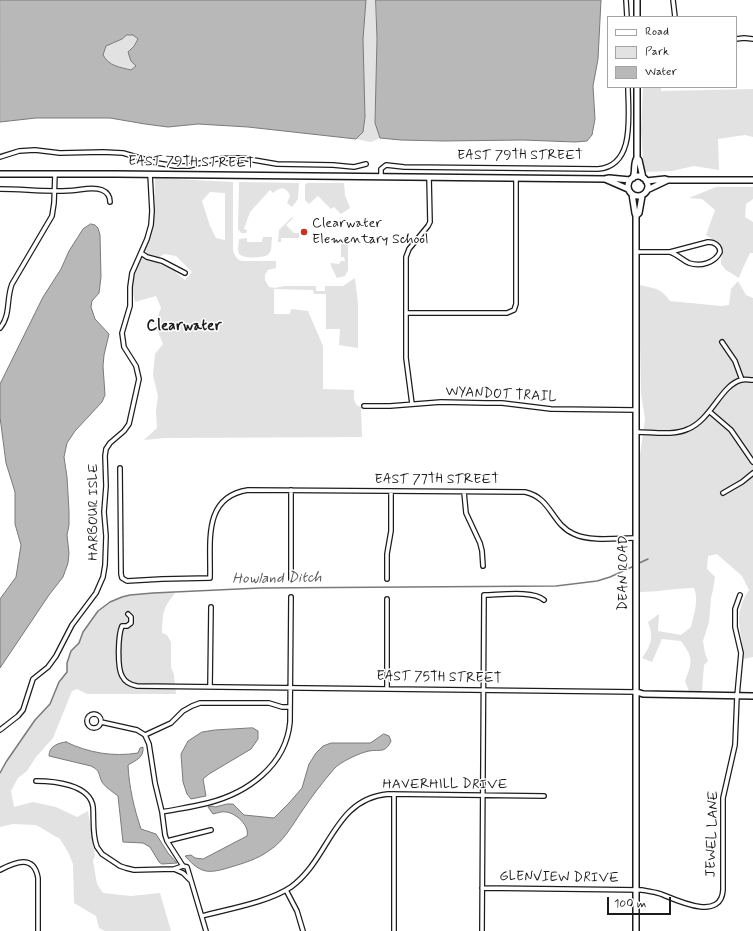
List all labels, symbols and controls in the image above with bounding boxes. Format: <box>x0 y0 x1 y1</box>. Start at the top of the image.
legend <box>607 16 737 88</box>
text: Road <box>645 24 669 40</box>
text: Park <box>645 44 669 60</box>
text: Water <box>645 64 677 80</box>
street label: EAST 79TH STREET <box>457 148 583 164</box>
street label: EAST 79TH STREET <box>128 154 254 172</box>
place label: Clearwater Elementary School <box>312 216 428 248</box>
marker: Clearwater Elementary School <box>299 227 309 237</box>
district label: Clearwater <box>147 318 221 336</box>
street label: WYANDOT TRAIL <box>445 384 557 406</box>
street label: HARBOUR ISLE <box>86 463 102 561</box>
street label: EAST 77TH STREET <box>375 472 499 488</box>
street label: DEAN ROAD <box>616 535 632 611</box>
water label: Howland Ditch <box>232 569 322 589</box>
street label: EAST 75TH STREET <box>376 669 502 687</box>
street label: HAVERHILL DRIVE <box>382 777 508 793</box>
street label: JEWEL LANE <box>703 790 723 878</box>
street label: GLENVIEW DRIVE <box>499 869 619 887</box>
scale bar <box>609 889 673 915</box>
text: 100 m <box>614 896 646 912</box>

